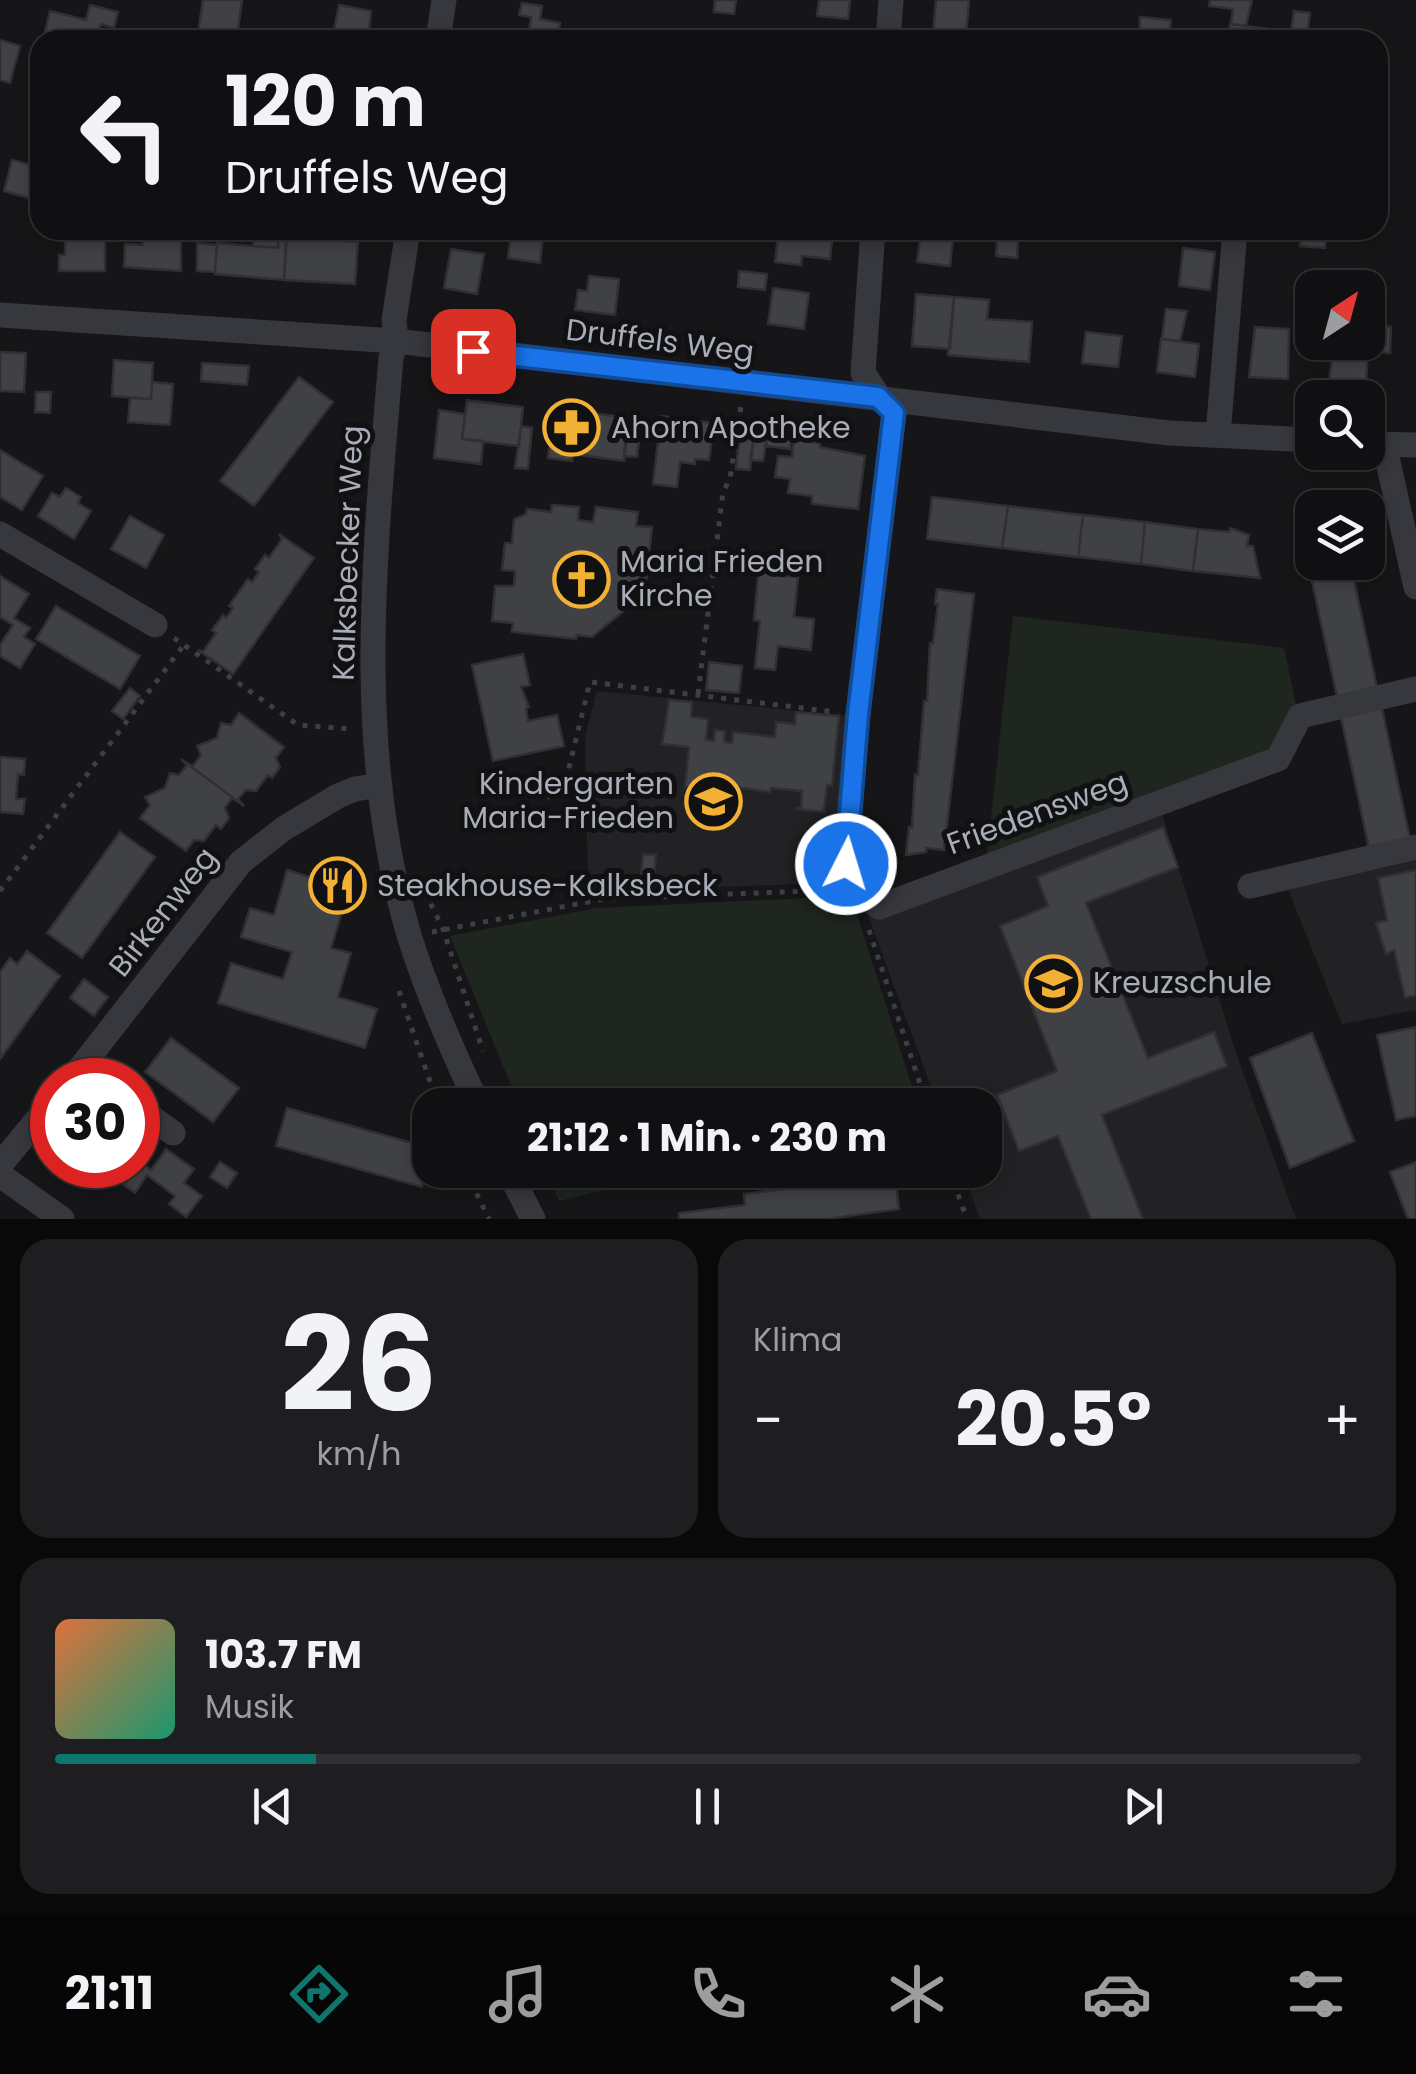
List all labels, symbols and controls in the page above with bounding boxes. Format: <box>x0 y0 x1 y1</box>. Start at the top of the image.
text: 120 m <box>225 52 426 151</box>
icon: left <box>60 70 190 200</box>
text: Druffels Weg <box>225 146 509 209</box>
north arrow <box>1295 270 1385 360</box>
map controls <box>1295 270 1385 580</box>
street label: Druffels Weg <box>564 308 757 373</box>
pin <box>431 309 516 394</box>
icon: arrive <box>446 324 501 379</box>
button: search <box>1295 380 1385 470</box>
pharmacy icon: Ahorn Apotheke <box>542 398 602 458</box>
place label: Ahorn Apotheke <box>611 406 851 449</box>
street label: Kalksbecker Weg <box>322 425 373 681</box>
button: layers <box>1295 490 1385 580</box>
place label: Maria Frieden Kirche <box>620 540 823 617</box>
church icon: Maria Frieden Kirche <box>551 549 611 609</box>
street label: Friedensweg <box>940 760 1133 865</box>
place label: Kindergarten Maria-Frieden <box>462 762 674 839</box>
school or university icon: Kindergarten Maria-Frieden <box>683 771 743 831</box>
position arrow <box>794 812 898 916</box>
street label: Birkenweg <box>98 838 227 985</box>
restaurant icon: Steakhouse-Kalksbeck <box>308 856 368 916</box>
place label: Steakhouse-Kalksbeck <box>377 864 718 907</box>
school or university icon: Kreuzschule <box>1024 953 1084 1013</box>
place label: Kreuzschule <box>1093 961 1272 1004</box>
speed limit sign: 30 <box>30 1058 160 1188</box>
text: 21:12 · 1 Min. · 230 m <box>527 1111 887 1164</box>
text: 26 <box>280 1273 438 1456</box>
text: Klima <box>753 1317 843 1362</box>
text: 20.5° <box>955 1367 1152 1472</box>
text: − <box>753 1382 783 1459</box>
text: + <box>1323 1382 1361 1459</box>
text: km/h <box>316 1431 402 1476</box>
text: 103.7 FM <box>205 1628 362 1681</box>
text: Musik <box>205 1684 294 1729</box>
icon: previous <box>245 1779 300 1834</box>
icon: pause <box>680 1779 735 1834</box>
icon: next <box>1116 1779 1171 1834</box>
icon: directions <box>284 1959 354 2029</box>
icon: music <box>483 1959 553 2029</box>
icon: phone <box>683 1959 753 2029</box>
icon: climate <box>882 1959 952 2029</box>
icon: car <box>1082 1959 1152 2029</box>
icon: filters <box>1281 1959 1351 2029</box>
text: 21:11 <box>65 1962 154 2025</box>

